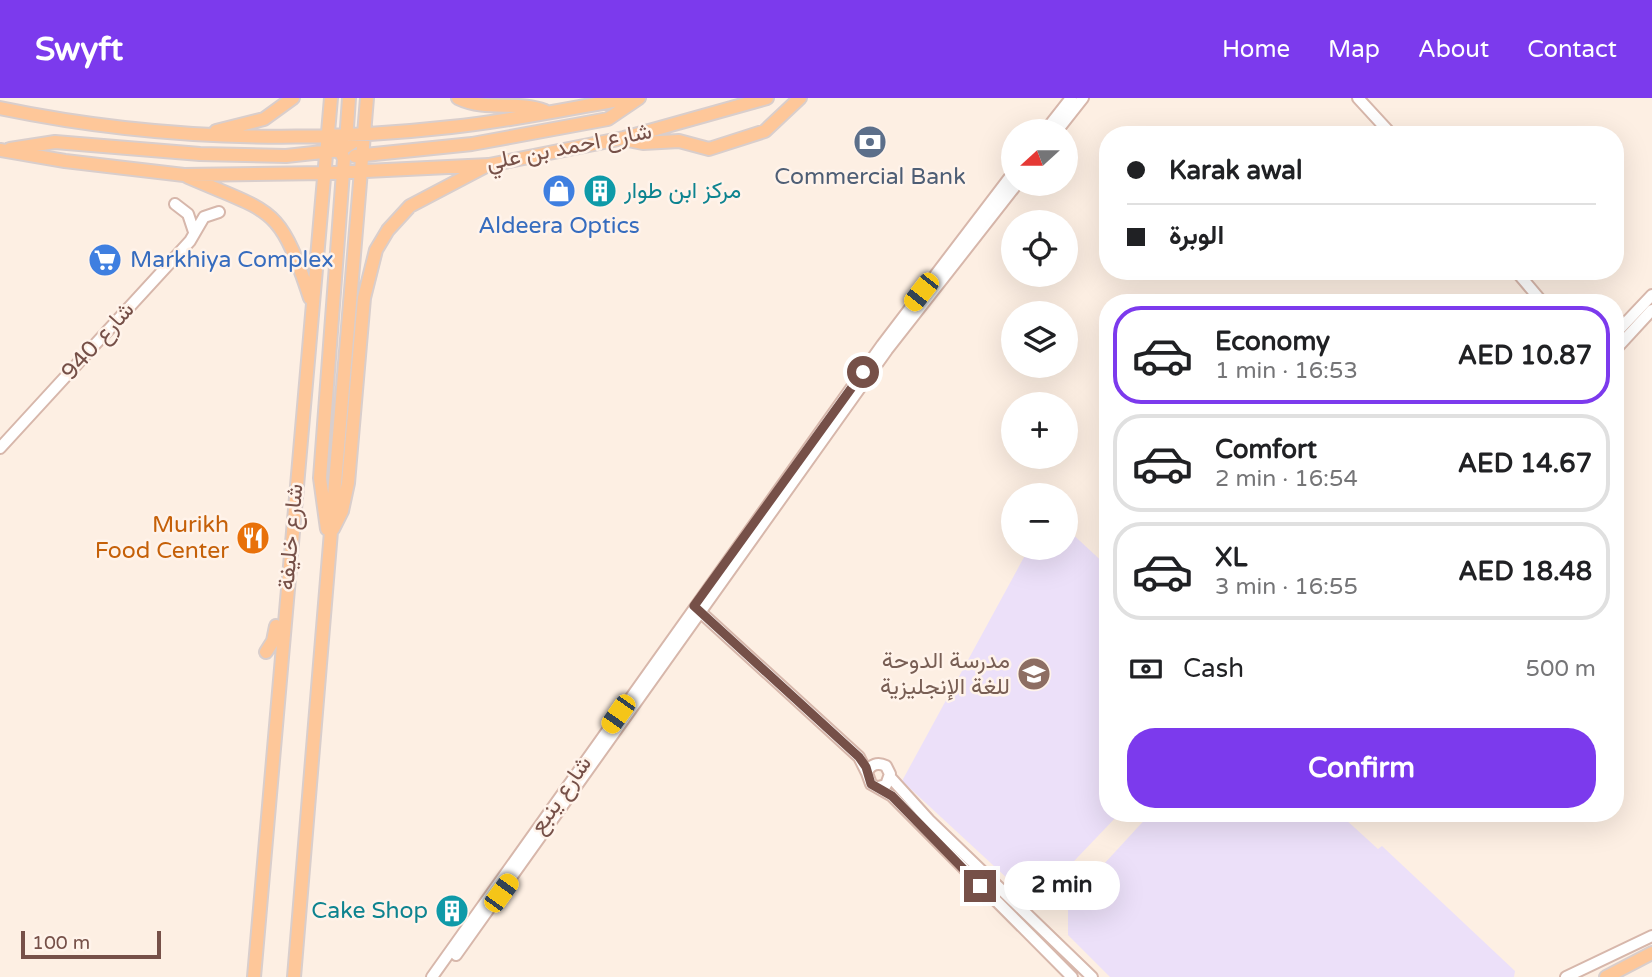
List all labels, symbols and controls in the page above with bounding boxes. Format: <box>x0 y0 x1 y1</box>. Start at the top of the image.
text: Swyft <box>35 30 123 69</box>
text: Home <box>1222 35 1290 64</box>
text: Map <box>1328 35 1380 64</box>
text: About <box>1418 35 1489 64</box>
text: Contact <box>1527 35 1617 64</box>
street label: شارع احمد بن علي <box>484 117 655 181</box>
north arrow <box>1001 119 1078 196</box>
map controls <box>1001 119 1078 560</box>
bank icon: Commercial Bank <box>851 123 889 161</box>
text: Karak awal <box>1169 155 1302 186</box>
place label: Commercial Bank <box>774 163 966 191</box>
shop icon: Aldeera Optics <box>540 172 578 210</box>
building icon: مركز ابن طوار <box>581 172 619 210</box>
place label: مركز ابن طوار <box>623 177 741 205</box>
button: locate <box>1001 210 1078 287</box>
place label: Aldeera Optics <box>478 212 640 240</box>
text: الوبرة <box>1169 220 1224 251</box>
supermarket icon: Markhiya Complex <box>86 241 124 279</box>
place label: Markhiya Complex <box>130 246 334 274</box>
car <box>900 269 943 315</box>
street label: شارع 940 <box>56 296 141 387</box>
button: layers <box>1001 301 1078 378</box>
icon: car <box>1131 324 1194 387</box>
text: Economy <box>1215 326 1330 357</box>
text: AED 10.87 <box>1458 340 1592 371</box>
route start <box>847 356 879 388</box>
text: 1 min · 16:53 <box>1215 357 1358 385</box>
button: + <box>1001 392 1078 469</box>
icon: car <box>1131 432 1194 495</box>
text: Comfort <box>1215 434 1317 465</box>
text: AED 14.67 <box>1458 448 1592 479</box>
text: 2 min · 16:54 <box>1215 465 1358 493</box>
street label: شارع خليفة <box>272 483 311 591</box>
button: − <box>1001 483 1078 560</box>
place label: Murikh Food Center <box>95 511 229 565</box>
restaurant icon: Murikh Food Center <box>234 519 272 557</box>
icon: car <box>1131 540 1194 603</box>
text: XL <box>1215 542 1247 573</box>
text: AED 18.48 <box>1458 556 1592 587</box>
text: 3 min · 16:55 <box>1215 573 1358 601</box>
place label: مدرسة الدوحة للغة الإنجليزية <box>880 647 1010 701</box>
icon: cash <box>1127 650 1165 688</box>
text: Cash <box>1183 653 1244 684</box>
school or university icon: مدرسة الدوحة للغة الإنجليزية <box>1015 655 1053 693</box>
text: 500 m <box>1526 655 1596 683</box>
car <box>598 691 639 737</box>
button: Confirm <box>1127 728 1596 808</box>
street label: شارع ينبع <box>524 751 599 840</box>
callout: 2 min <box>1004 862 1120 910</box>
car <box>481 870 522 916</box>
route end <box>964 870 996 902</box>
text: 2 min <box>1031 871 1093 899</box>
building icon: Cake Shop <box>433 892 471 930</box>
place label: Cake Shop <box>311 897 428 925</box>
scale bar <box>21 928 161 960</box>
text: 100 m <box>32 932 90 954</box>

